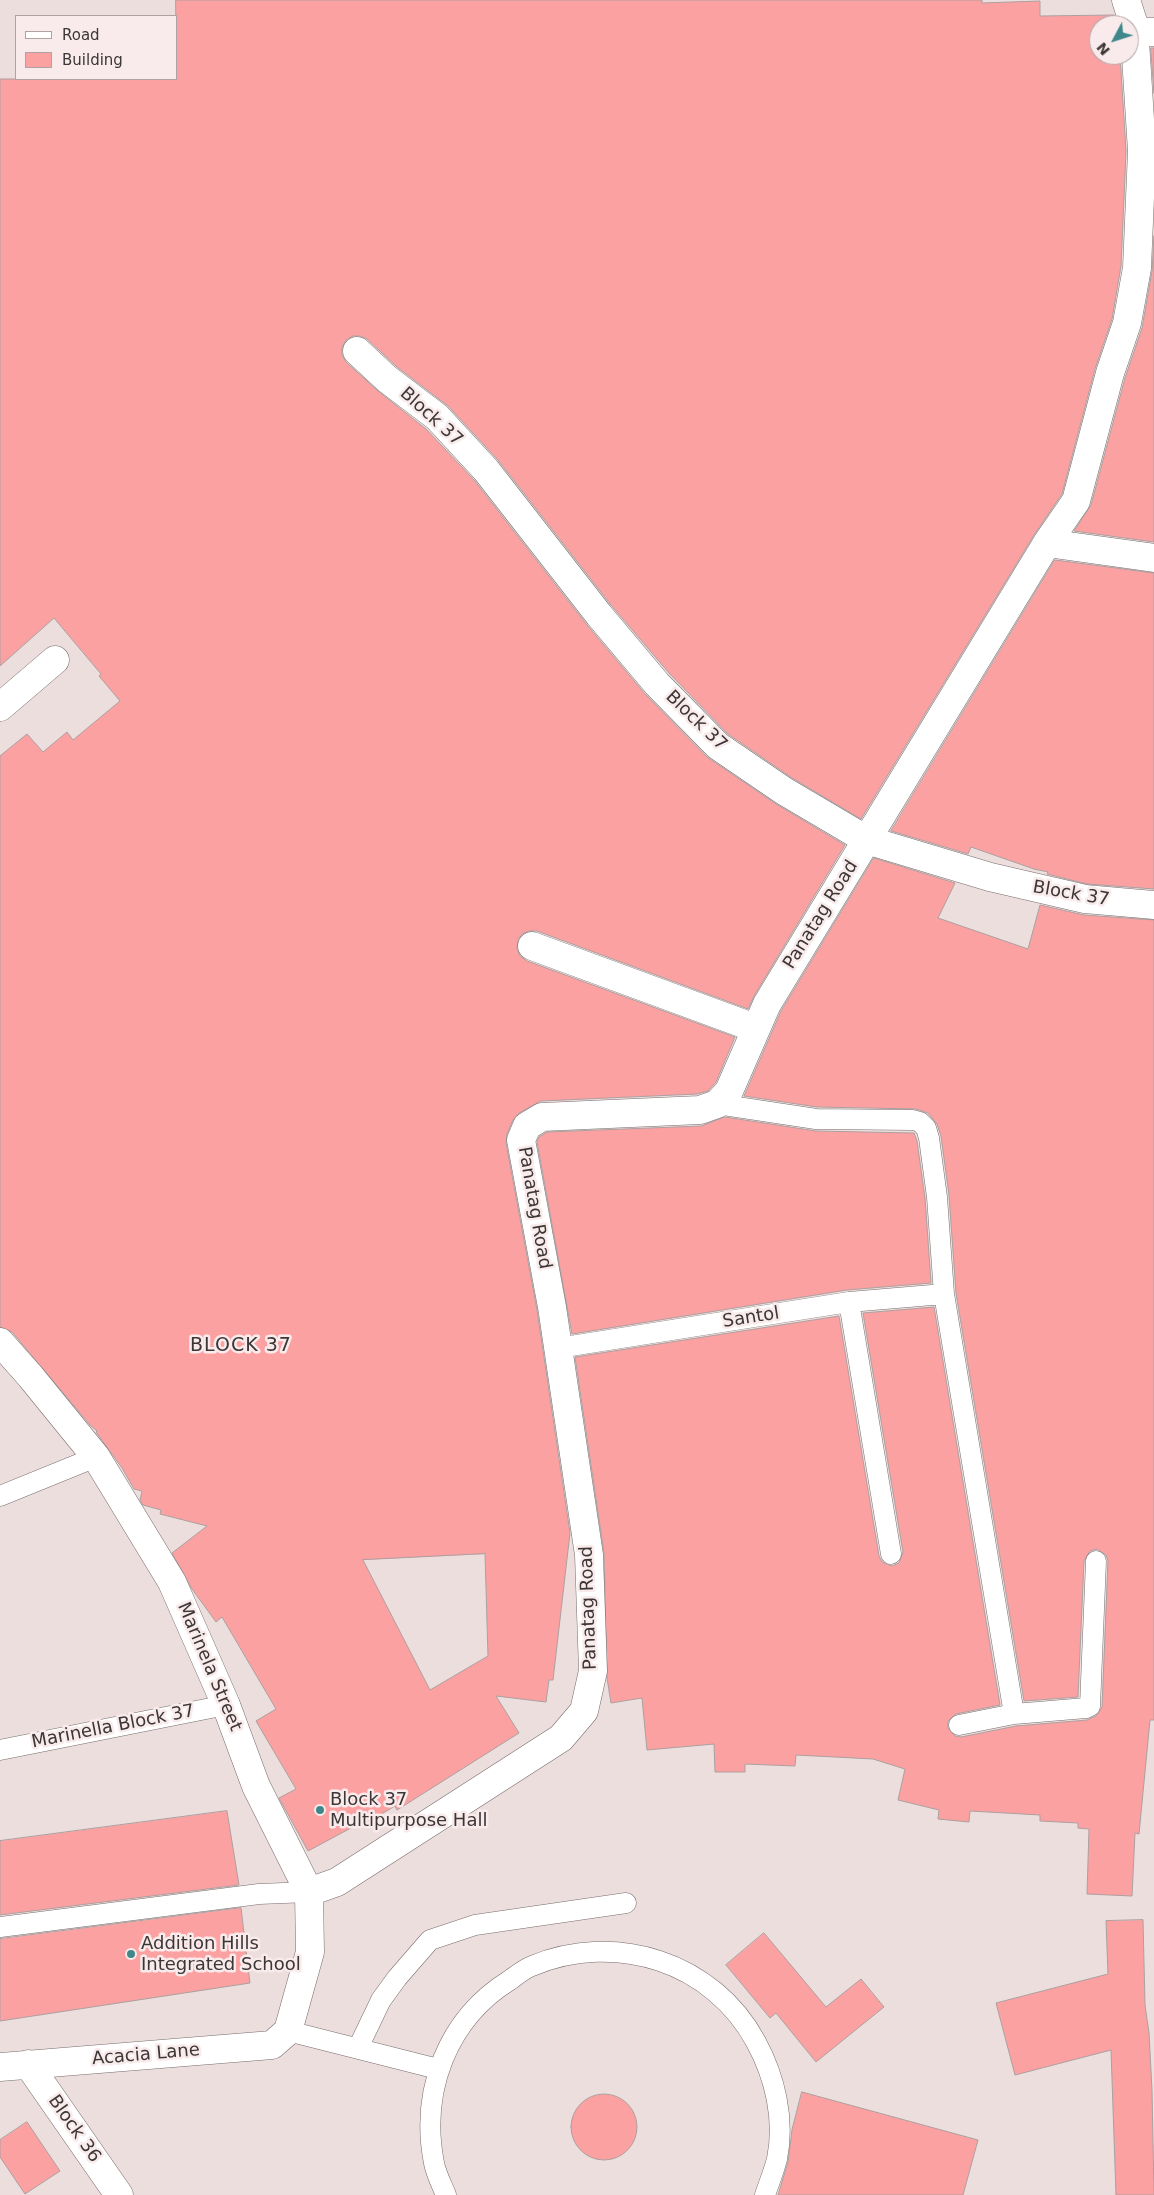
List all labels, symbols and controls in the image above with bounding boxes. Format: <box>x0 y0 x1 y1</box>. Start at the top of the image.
legend <box>15 15 178 80</box>
north arrow <box>1089 15 1139 65</box>
text: Road <box>62 26 100 44</box>
text: N <box>1093 39 1113 59</box>
text: Building <box>62 51 123 69</box>
street label: Block 37 <box>395 383 467 451</box>
street label: Block 37 <box>661 686 731 756</box>
street label: Panatag Road <box>779 857 863 973</box>
street label: Block 37 <box>1031 877 1111 911</box>
street label: Panatag Road <box>513 1145 555 1271</box>
street label: Santol <box>721 1303 781 1333</box>
district label: BLOCK 37 <box>189 1335 293 1357</box>
street label: Panatag Road <box>576 1546 602 1670</box>
street label: Marinela Street <box>172 1599 246 1735</box>
street label: Marinella Block 37 <box>30 1701 196 1753</box>
place label: Block 37 Multipurpose Hall <box>330 1789 487 1832</box>
marker: Block 37 Multipurpose Hall <box>314 1804 326 1816</box>
place label: Addition Hills Integrated School <box>141 1933 301 1976</box>
marker: Addition Hills Integrated School <box>125 1948 137 1960</box>
street label: Acacia Lane <box>91 2040 201 2070</box>
street label: Block 36 <box>43 2091 105 2167</box>

